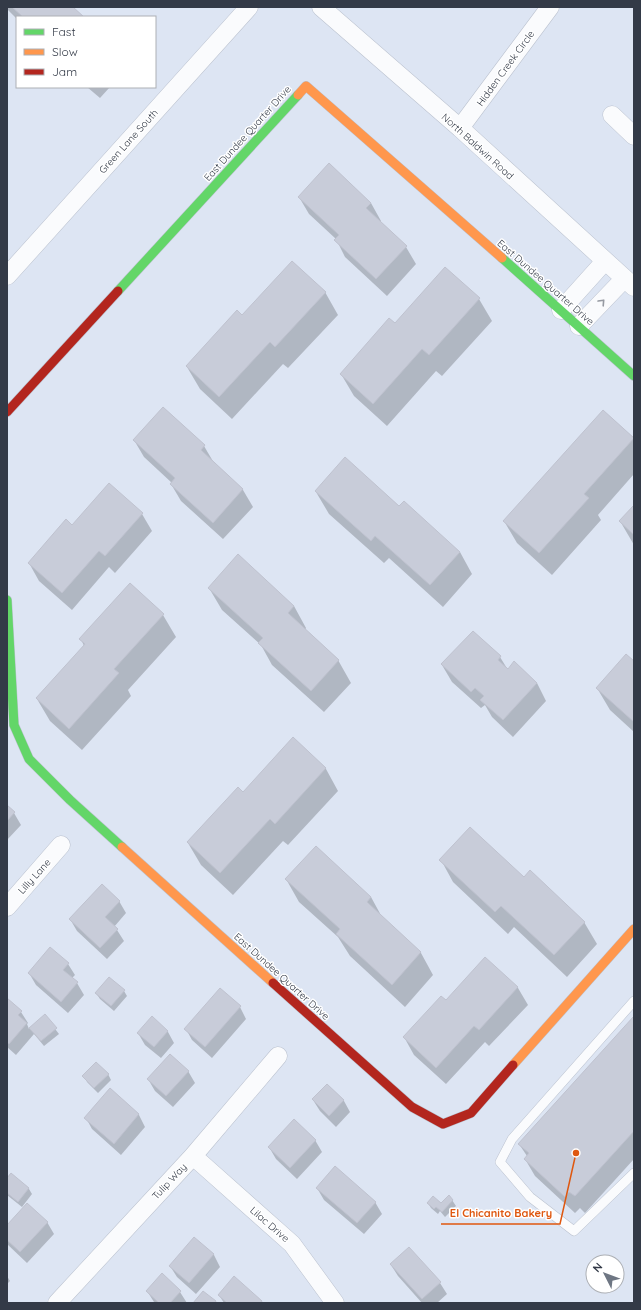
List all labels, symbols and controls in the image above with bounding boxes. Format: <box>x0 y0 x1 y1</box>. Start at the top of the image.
legend <box>16 16 156 88</box>
text: Fast <box>52 24 76 39</box>
street label: Hidden Creek Circle <box>474 28 537 109</box>
text: Slow <box>52 44 78 59</box>
text: Jam <box>52 64 77 79</box>
street label: East Dundee Quarter Drive <box>201 83 294 184</box>
street label: Green Lane South <box>96 106 161 176</box>
street label: North Baldwin Road <box>439 110 516 182</box>
street label: East Dundee Quarter Drive <box>495 237 597 328</box>
one-way arrow <box>597 299 605 307</box>
street label: Lilly Lane <box>15 856 54 897</box>
street label: East Dundee Quarter Drive <box>231 930 332 1023</box>
street label: Tulip Way <box>149 1160 189 1202</box>
callout: El Chicanito Bakery <box>441 1201 560 1224</box>
street label: Lilac Drive <box>247 1204 292 1245</box>
text: El Chicanito Bakery <box>450 1206 552 1220</box>
north arrow <box>585 1254 625 1294</box>
text: N <box>590 1260 605 1275</box>

